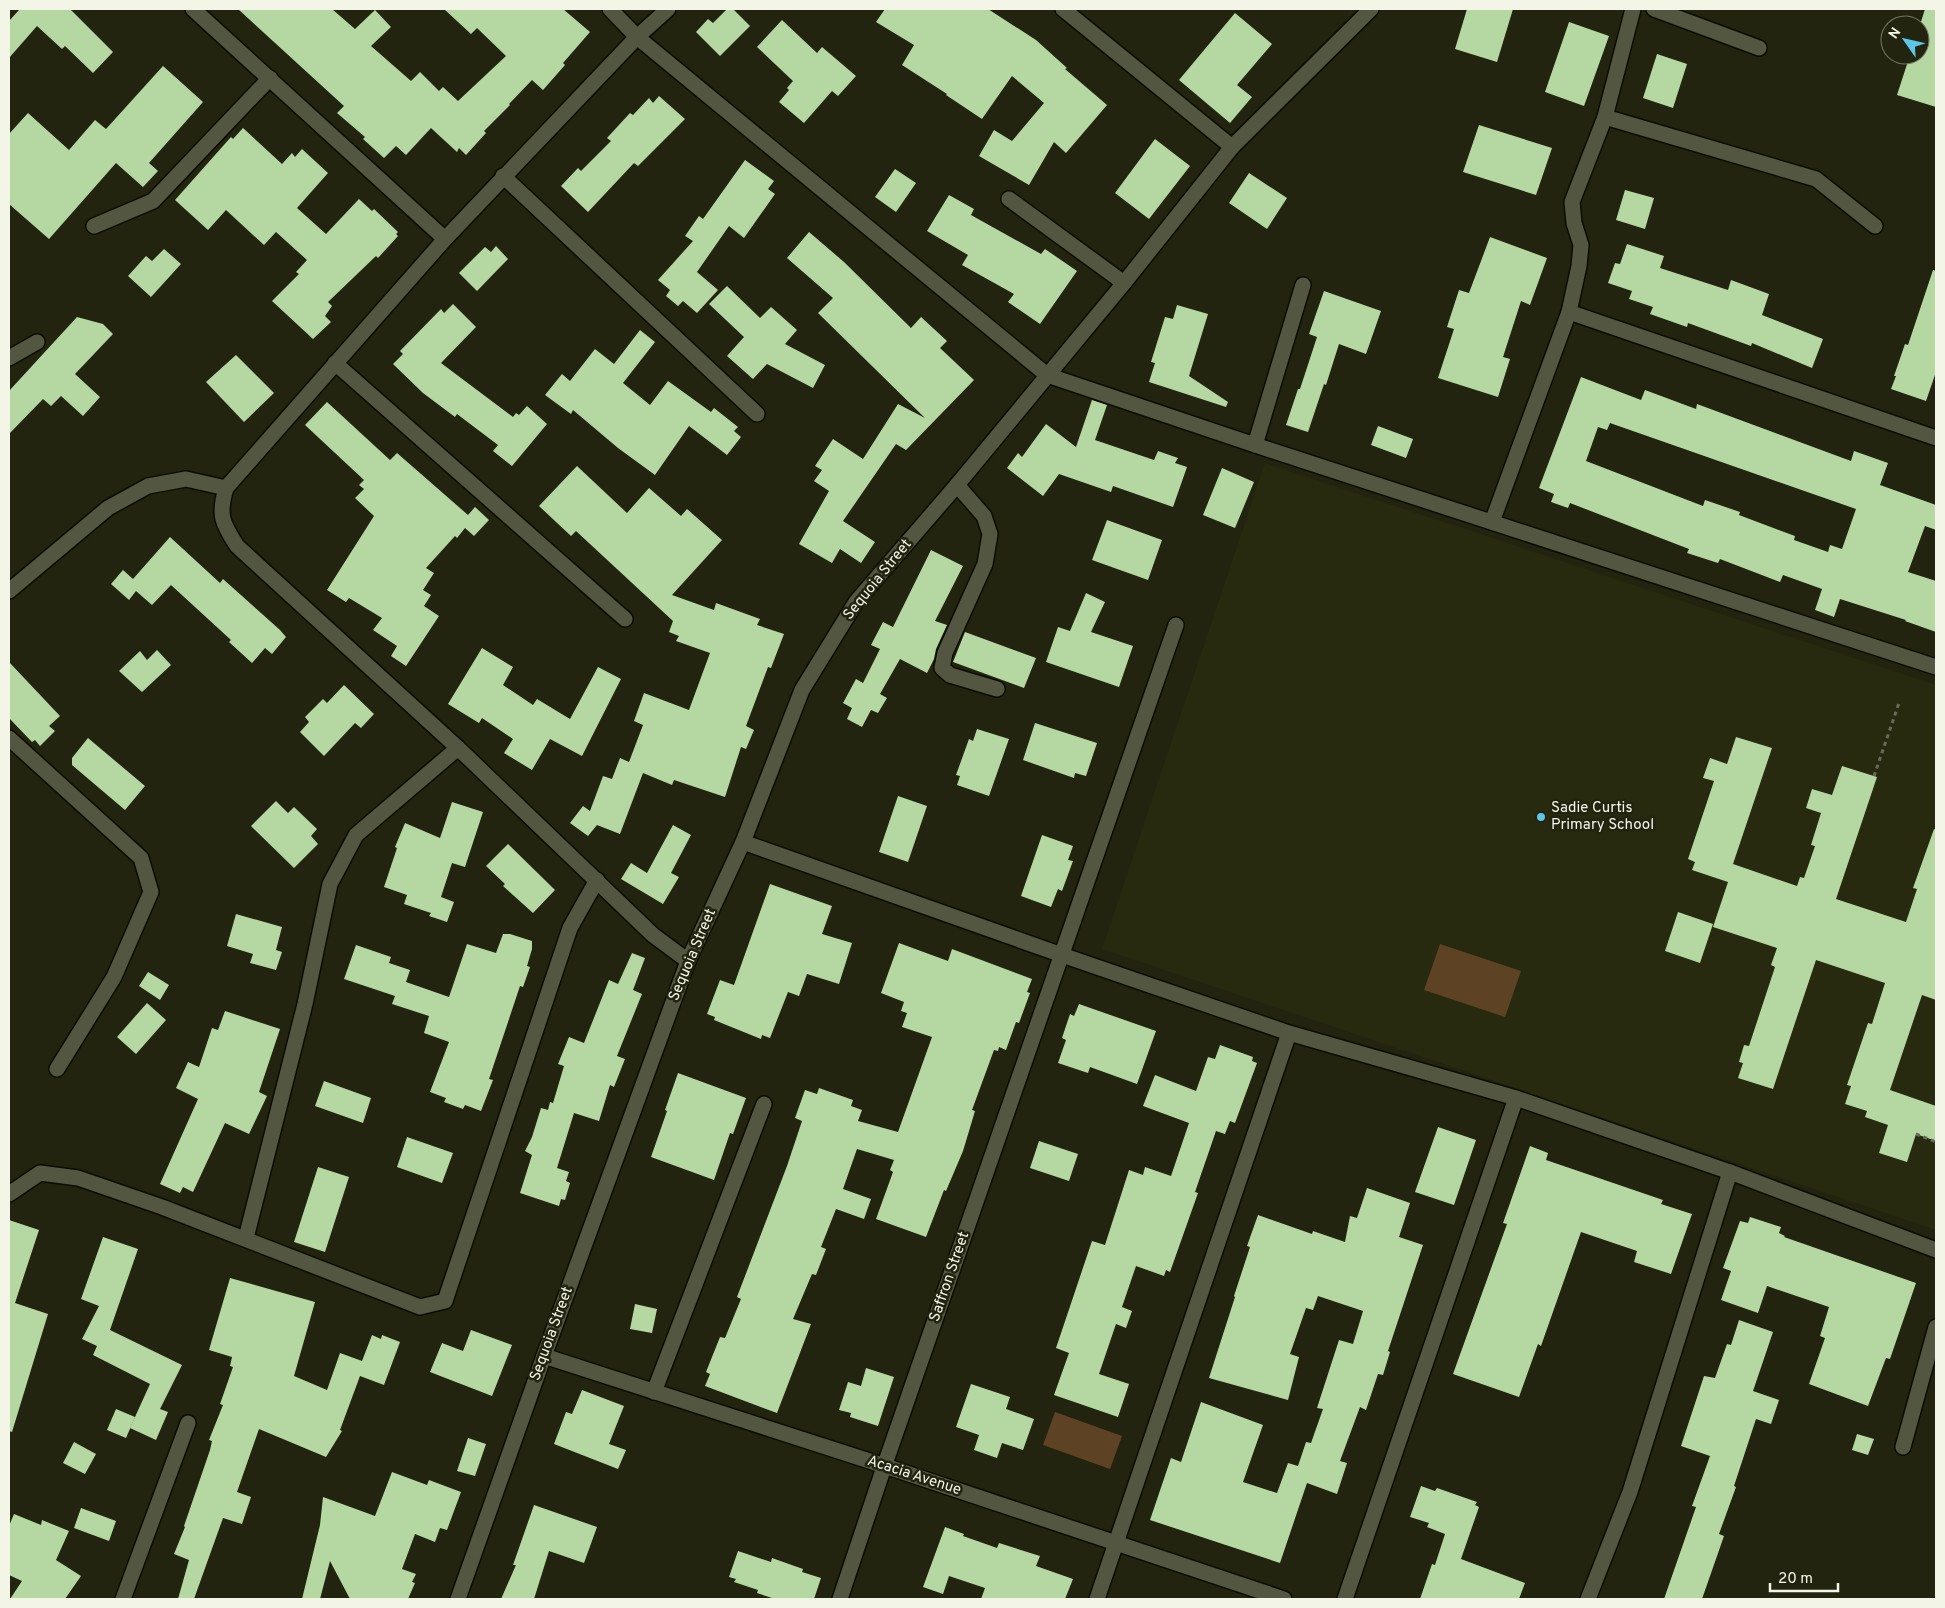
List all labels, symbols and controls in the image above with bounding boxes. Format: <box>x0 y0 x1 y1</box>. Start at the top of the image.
north arrow <box>1880 15 1930 65</box>
text: N <box>1886 25 1905 42</box>
street label: Sequoia Street <box>840 536 916 624</box>
place label: Sadie Curtis Primary School <box>1551 799 1654 835</box>
marker: Sadie Curtis Primary School <box>1535 811 1547 823</box>
street label: Sequoia Street <box>665 906 721 1004</box>
street label: Saffron Street <box>926 1229 974 1325</box>
street label: Sequoia Street <box>526 1284 578 1384</box>
street label: Acacia Avenue <box>865 1452 963 1500</box>
scale bar <box>1770 1560 1838 1592</box>
text: 20 m <box>1778 1570 1813 1589</box>

